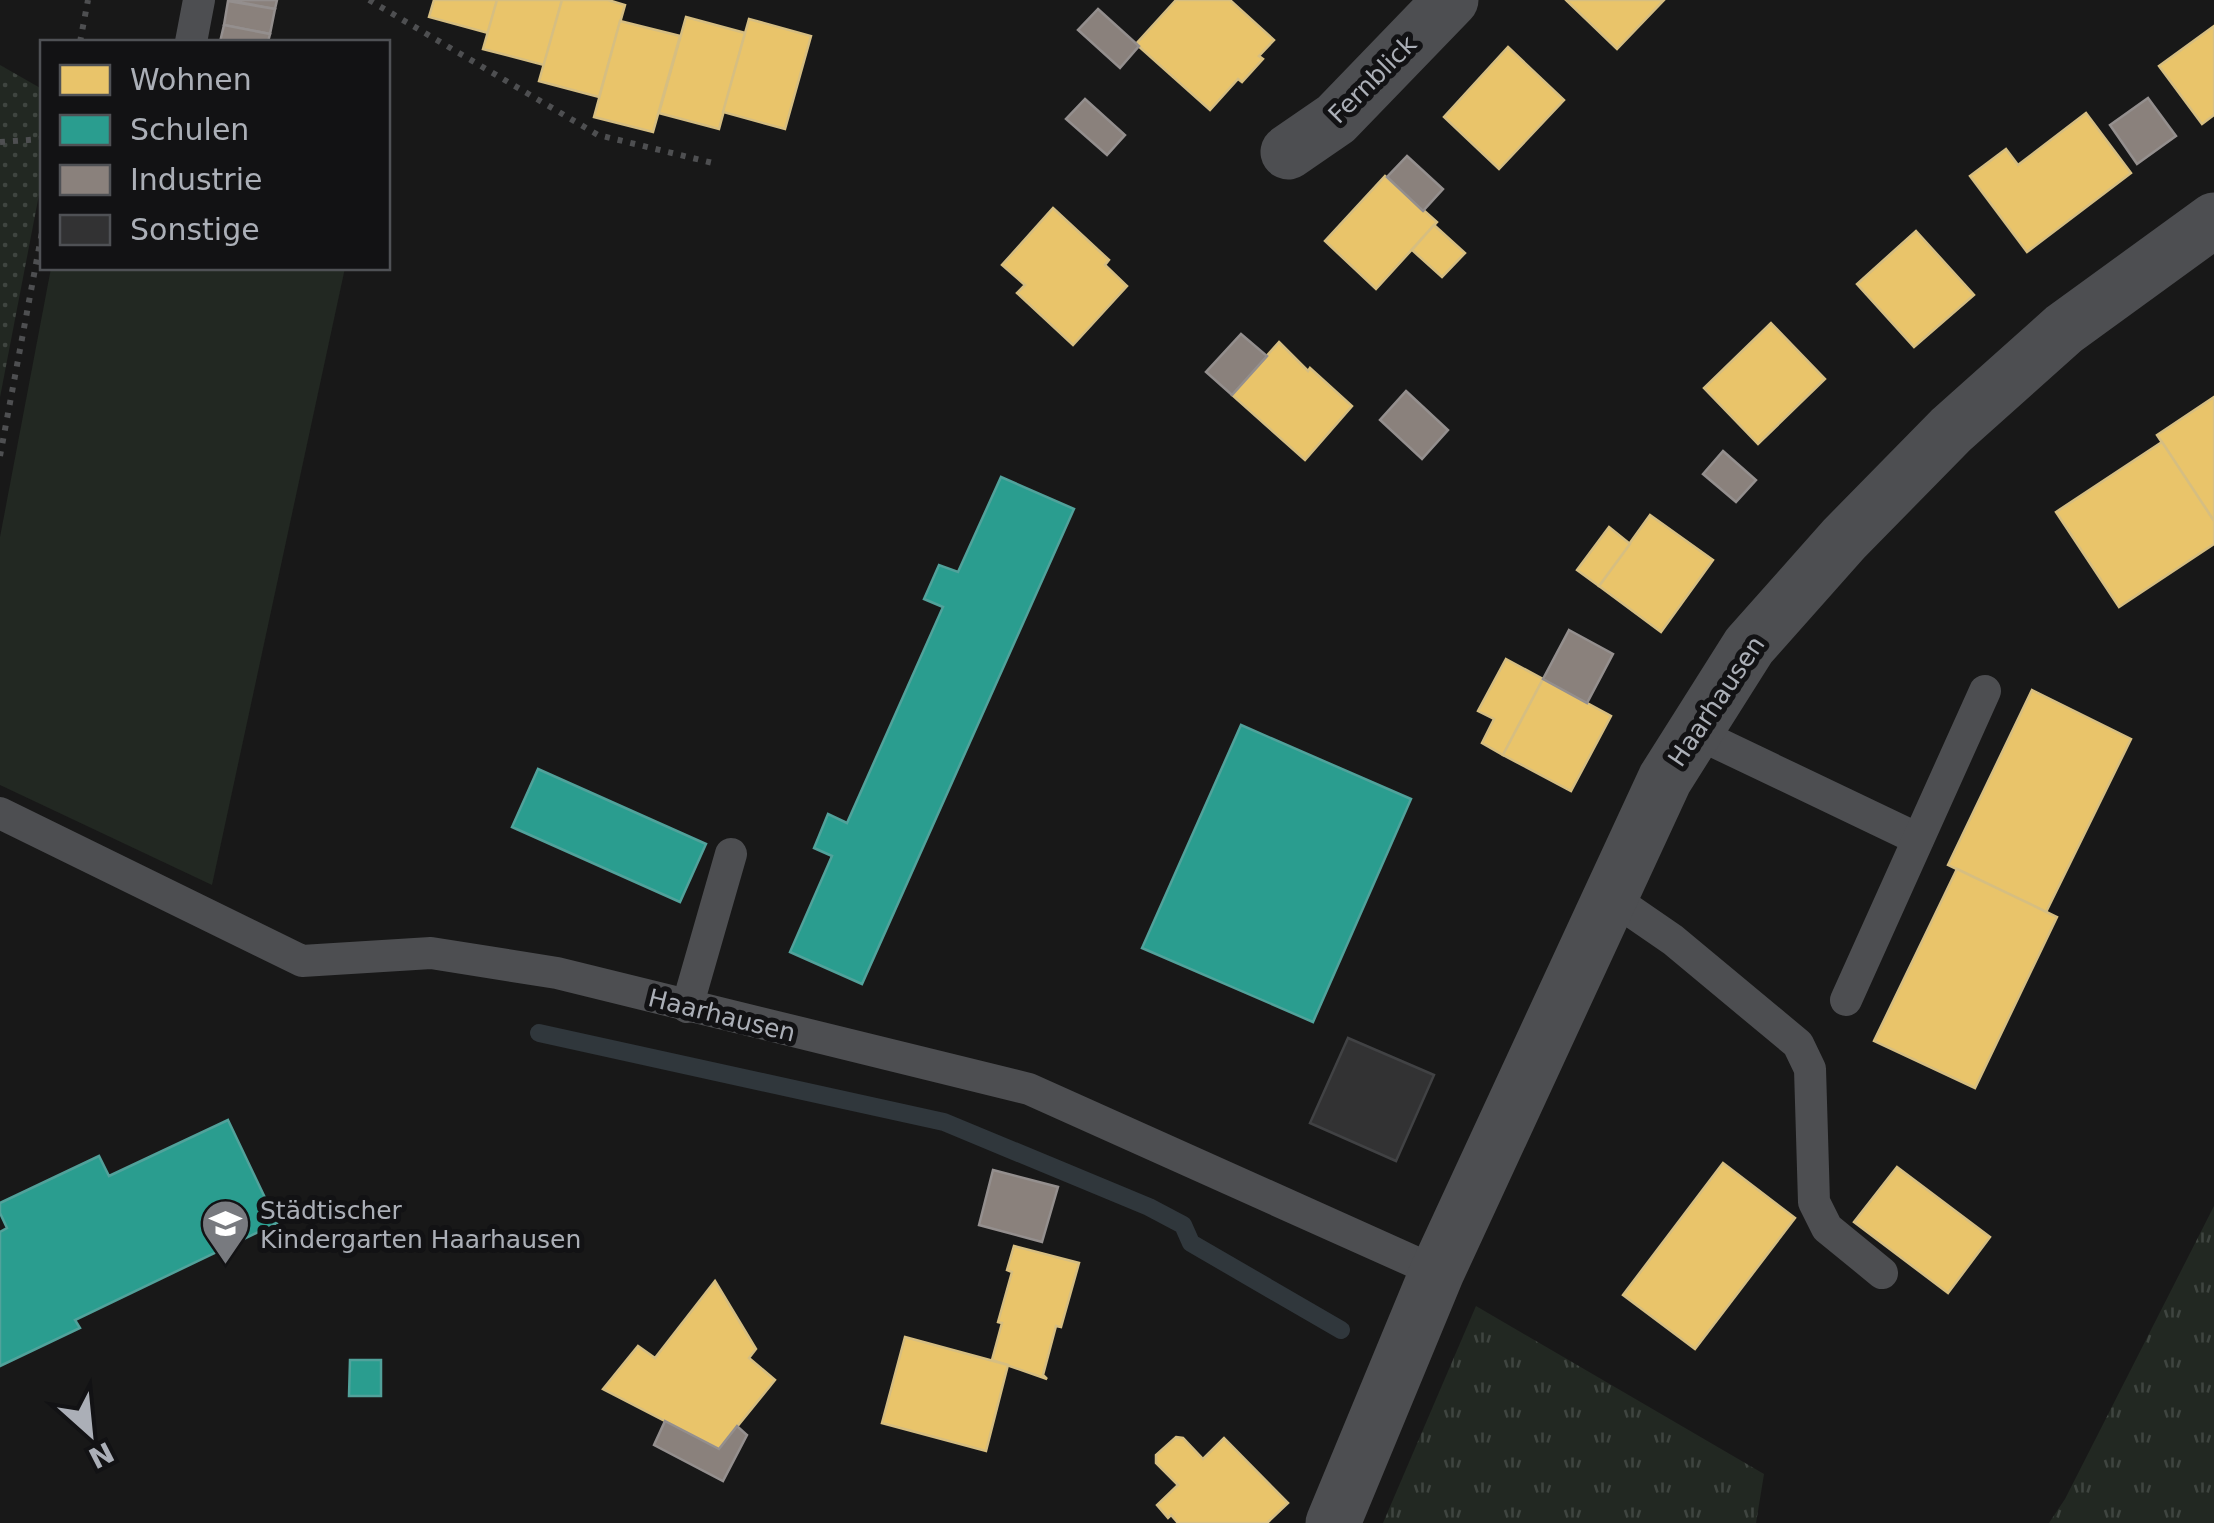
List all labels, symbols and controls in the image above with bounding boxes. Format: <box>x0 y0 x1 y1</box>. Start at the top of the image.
street label: Fernblick <box>1322 29 1423 129</box>
legend <box>40 40 390 270</box>
text: Wohnen <box>130 62 252 97</box>
text: Schulen <box>130 112 249 147</box>
text: Industrie <box>130 162 262 197</box>
text: Sonstige <box>130 212 260 247</box>
street label: Haarhausen <box>1662 631 1771 772</box>
street label: Haarhausen <box>645 983 798 1048</box>
place label: Städtischer Kindergarten Haarhausen <box>260 1196 581 1254</box>
school or university icon: Städtischer Kindergarten Haarhausen <box>199 1198 251 1266</box>
north arrow <box>40 1383 140 1483</box>
text: N <box>83 1435 119 1475</box>

